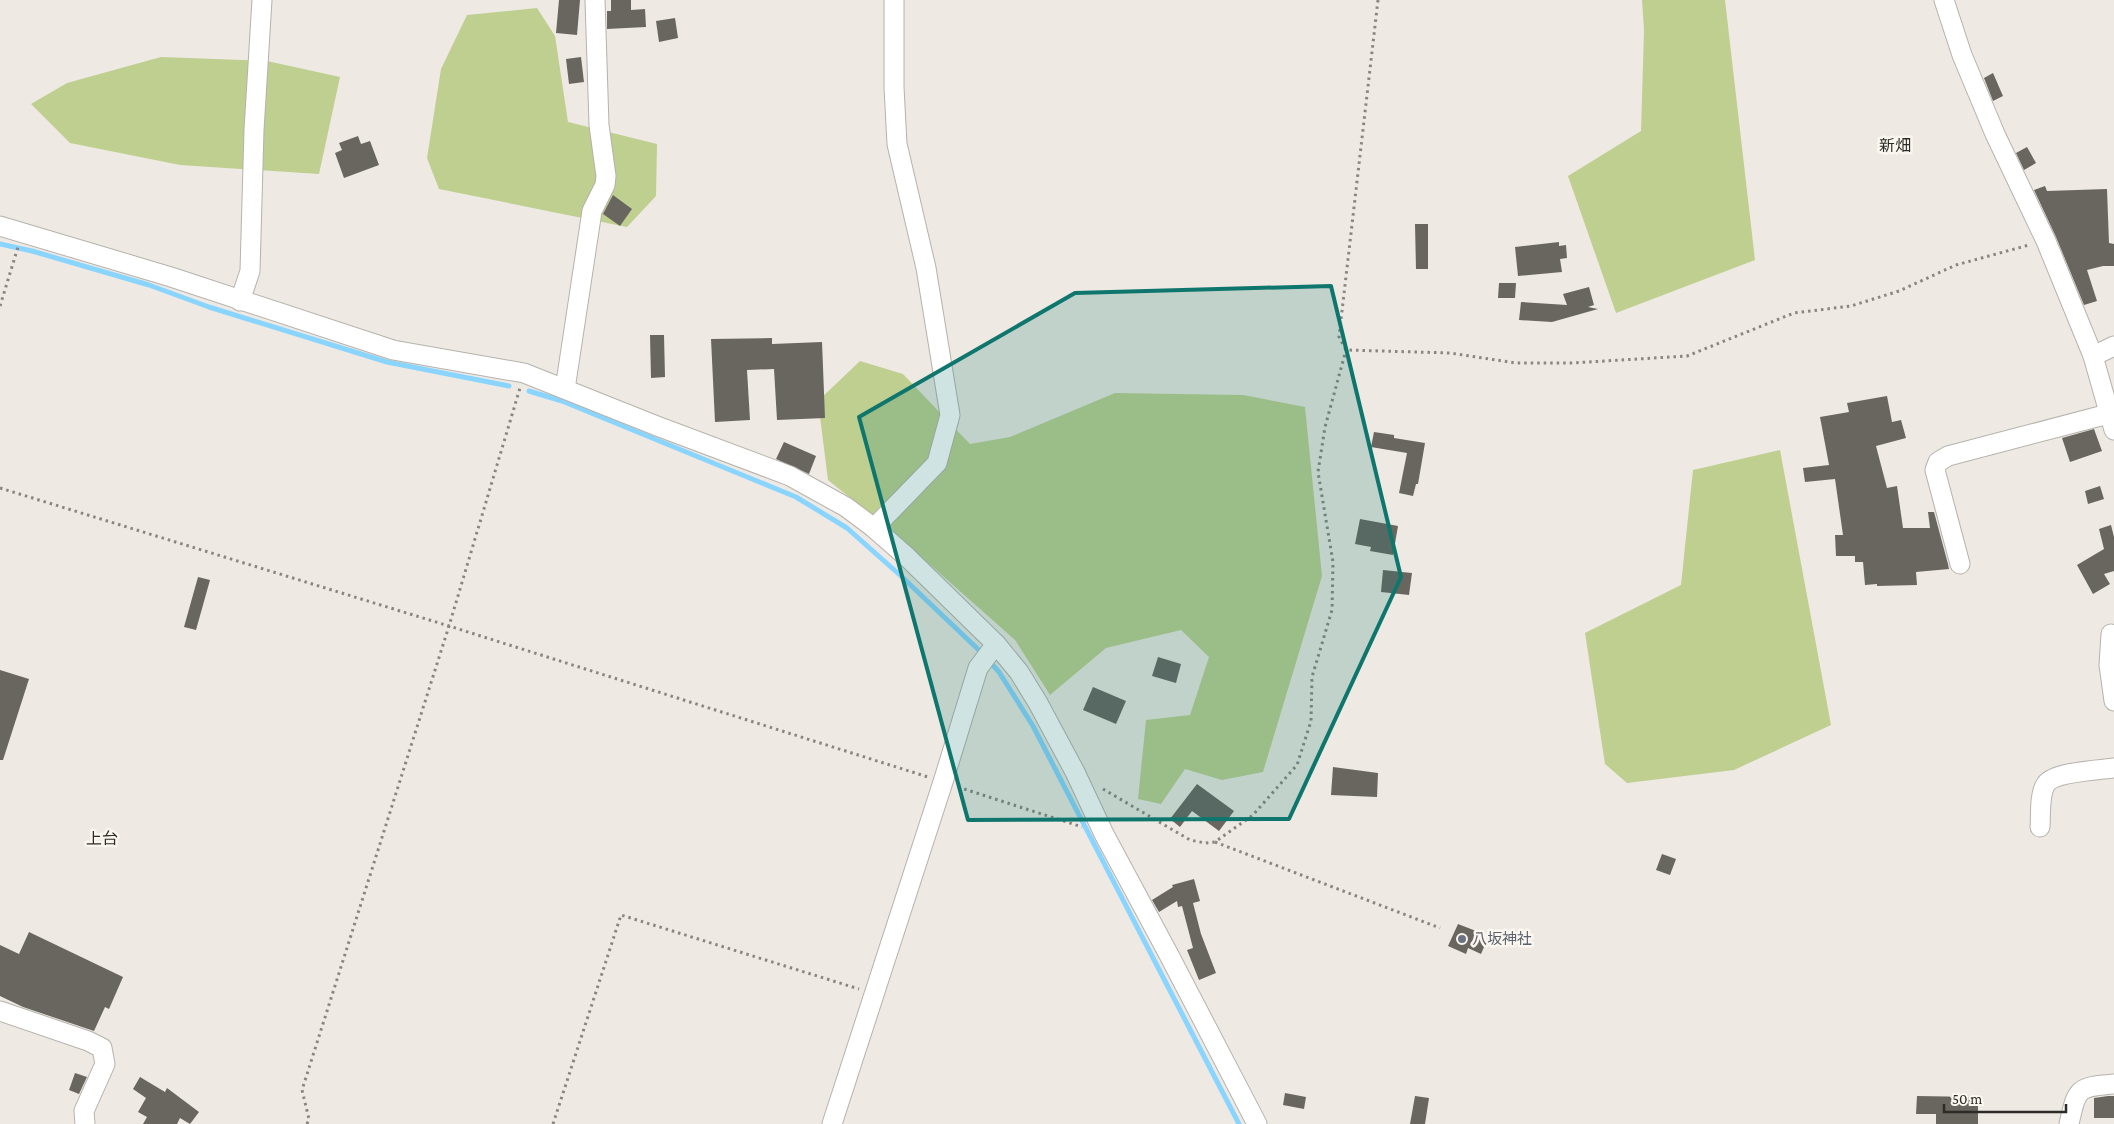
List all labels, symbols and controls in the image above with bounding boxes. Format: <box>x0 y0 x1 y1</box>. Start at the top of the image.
district label: 新畑 <box>1879 137 1911 154</box>
district label: 上台 <box>86 830 118 847</box>
place label: 八坂神社 <box>1472 931 1532 947</box>
marker: 八坂神社 <box>1456 933 1468 945</box>
scale bar <box>1944 1082 2066 1114</box>
text: 50 m <box>1952 1091 1982 1107</box>

